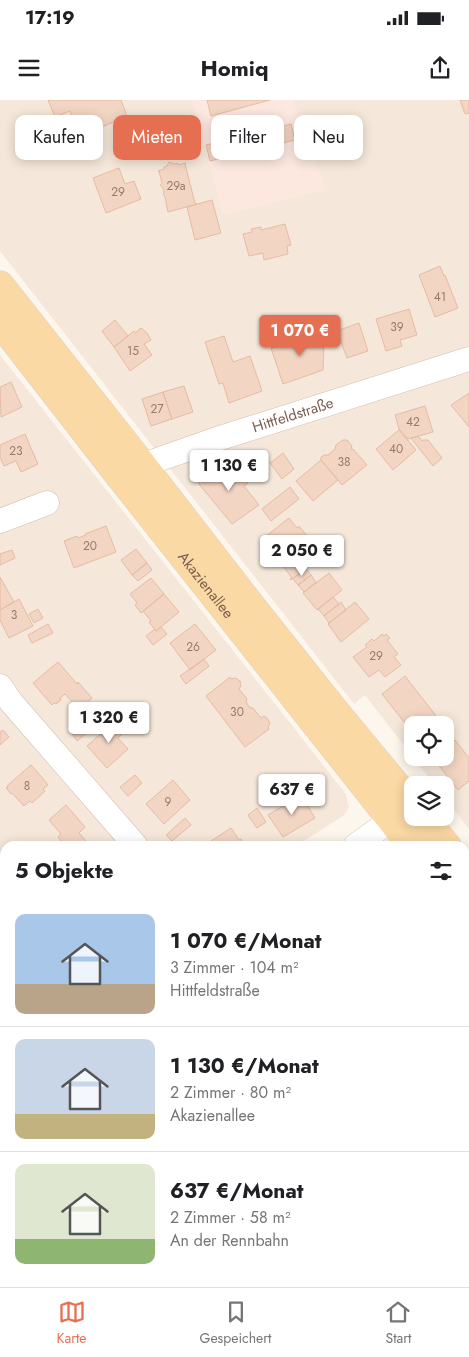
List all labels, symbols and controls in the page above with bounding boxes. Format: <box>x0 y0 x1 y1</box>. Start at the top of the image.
text: 17:19 <box>25 4 75 31</box>
text: Homiq <box>201 52 268 84</box>
icon: menu <box>15 54 43 82</box>
icon: share <box>426 54 454 82</box>
chip: Kaufen <box>15 115 103 160</box>
chip: Mieten <box>113 115 201 160</box>
chip: Filter <box>211 115 284 160</box>
chip: Neu <box>294 115 363 160</box>
house number: 29a <box>166 177 186 195</box>
house number: 29 <box>111 183 125 201</box>
house number: 41 <box>434 288 446 306</box>
pin: 1 070 € <box>254 314 346 357</box>
house number: 39 <box>390 318 404 336</box>
text: 1 070 € <box>270 319 330 342</box>
house number: 15 <box>127 342 139 360</box>
street label: Hittfeldstraße <box>249 392 337 438</box>
house number: 27 <box>150 400 164 418</box>
house number: 42 <box>406 413 420 431</box>
house number: 40 <box>389 440 403 458</box>
house number: 23 <box>9 442 23 460</box>
pin: 1 130 € <box>183 450 275 492</box>
house number: 38 <box>337 453 351 471</box>
text: 1 130 € <box>201 454 257 477</box>
pin: 2 050 € <box>256 534 348 577</box>
house number: 20 <box>83 537 97 555</box>
text: 2 050 € <box>271 539 333 562</box>
street label: Akazienallee <box>172 547 239 623</box>
house number: 3 <box>11 606 18 624</box>
house number: 26 <box>186 638 200 656</box>
house number: 29 <box>369 647 383 665</box>
pin: 1 320 € <box>63 702 155 744</box>
house number: 30 <box>230 703 244 721</box>
text: 1 320 € <box>79 706 139 729</box>
map controls <box>404 716 454 826</box>
button: locate <box>404 716 454 766</box>
pin: 637 € <box>257 774 327 816</box>
button: layers <box>404 776 454 826</box>
house number: 8 <box>24 777 30 795</box>
text: 637 € <box>269 778 315 801</box>
house number: 9 <box>165 793 172 811</box>
text: 5 Objekte <box>15 856 114 886</box>
icon: filters <box>427 857 455 885</box>
text: 1 070 €/Monat <box>170 926 321 956</box>
icon: home <box>55 934 115 994</box>
text: 3 Zimmer · 104 m² <box>170 956 298 979</box>
text: Hittfeldstraße <box>170 979 260 1002</box>
text: 1 130 €/Monat <box>170 1051 319 1081</box>
icon: home <box>55 1059 115 1119</box>
text: 2 Zimmer · 80 m² <box>170 1081 291 1104</box>
text: Akazienallee <box>170 1104 255 1127</box>
text: 637 €/Monat <box>170 1176 303 1206</box>
icon: home <box>55 1184 115 1244</box>
text: 2 Zimmer · 58 m² <box>170 1206 290 1229</box>
text: An der Rennbahn <box>170 1229 289 1252</box>
tab: Karte <box>57 1298 87 1348</box>
tab: Gespeichert <box>200 1298 271 1348</box>
tab: Start <box>384 1298 412 1348</box>

